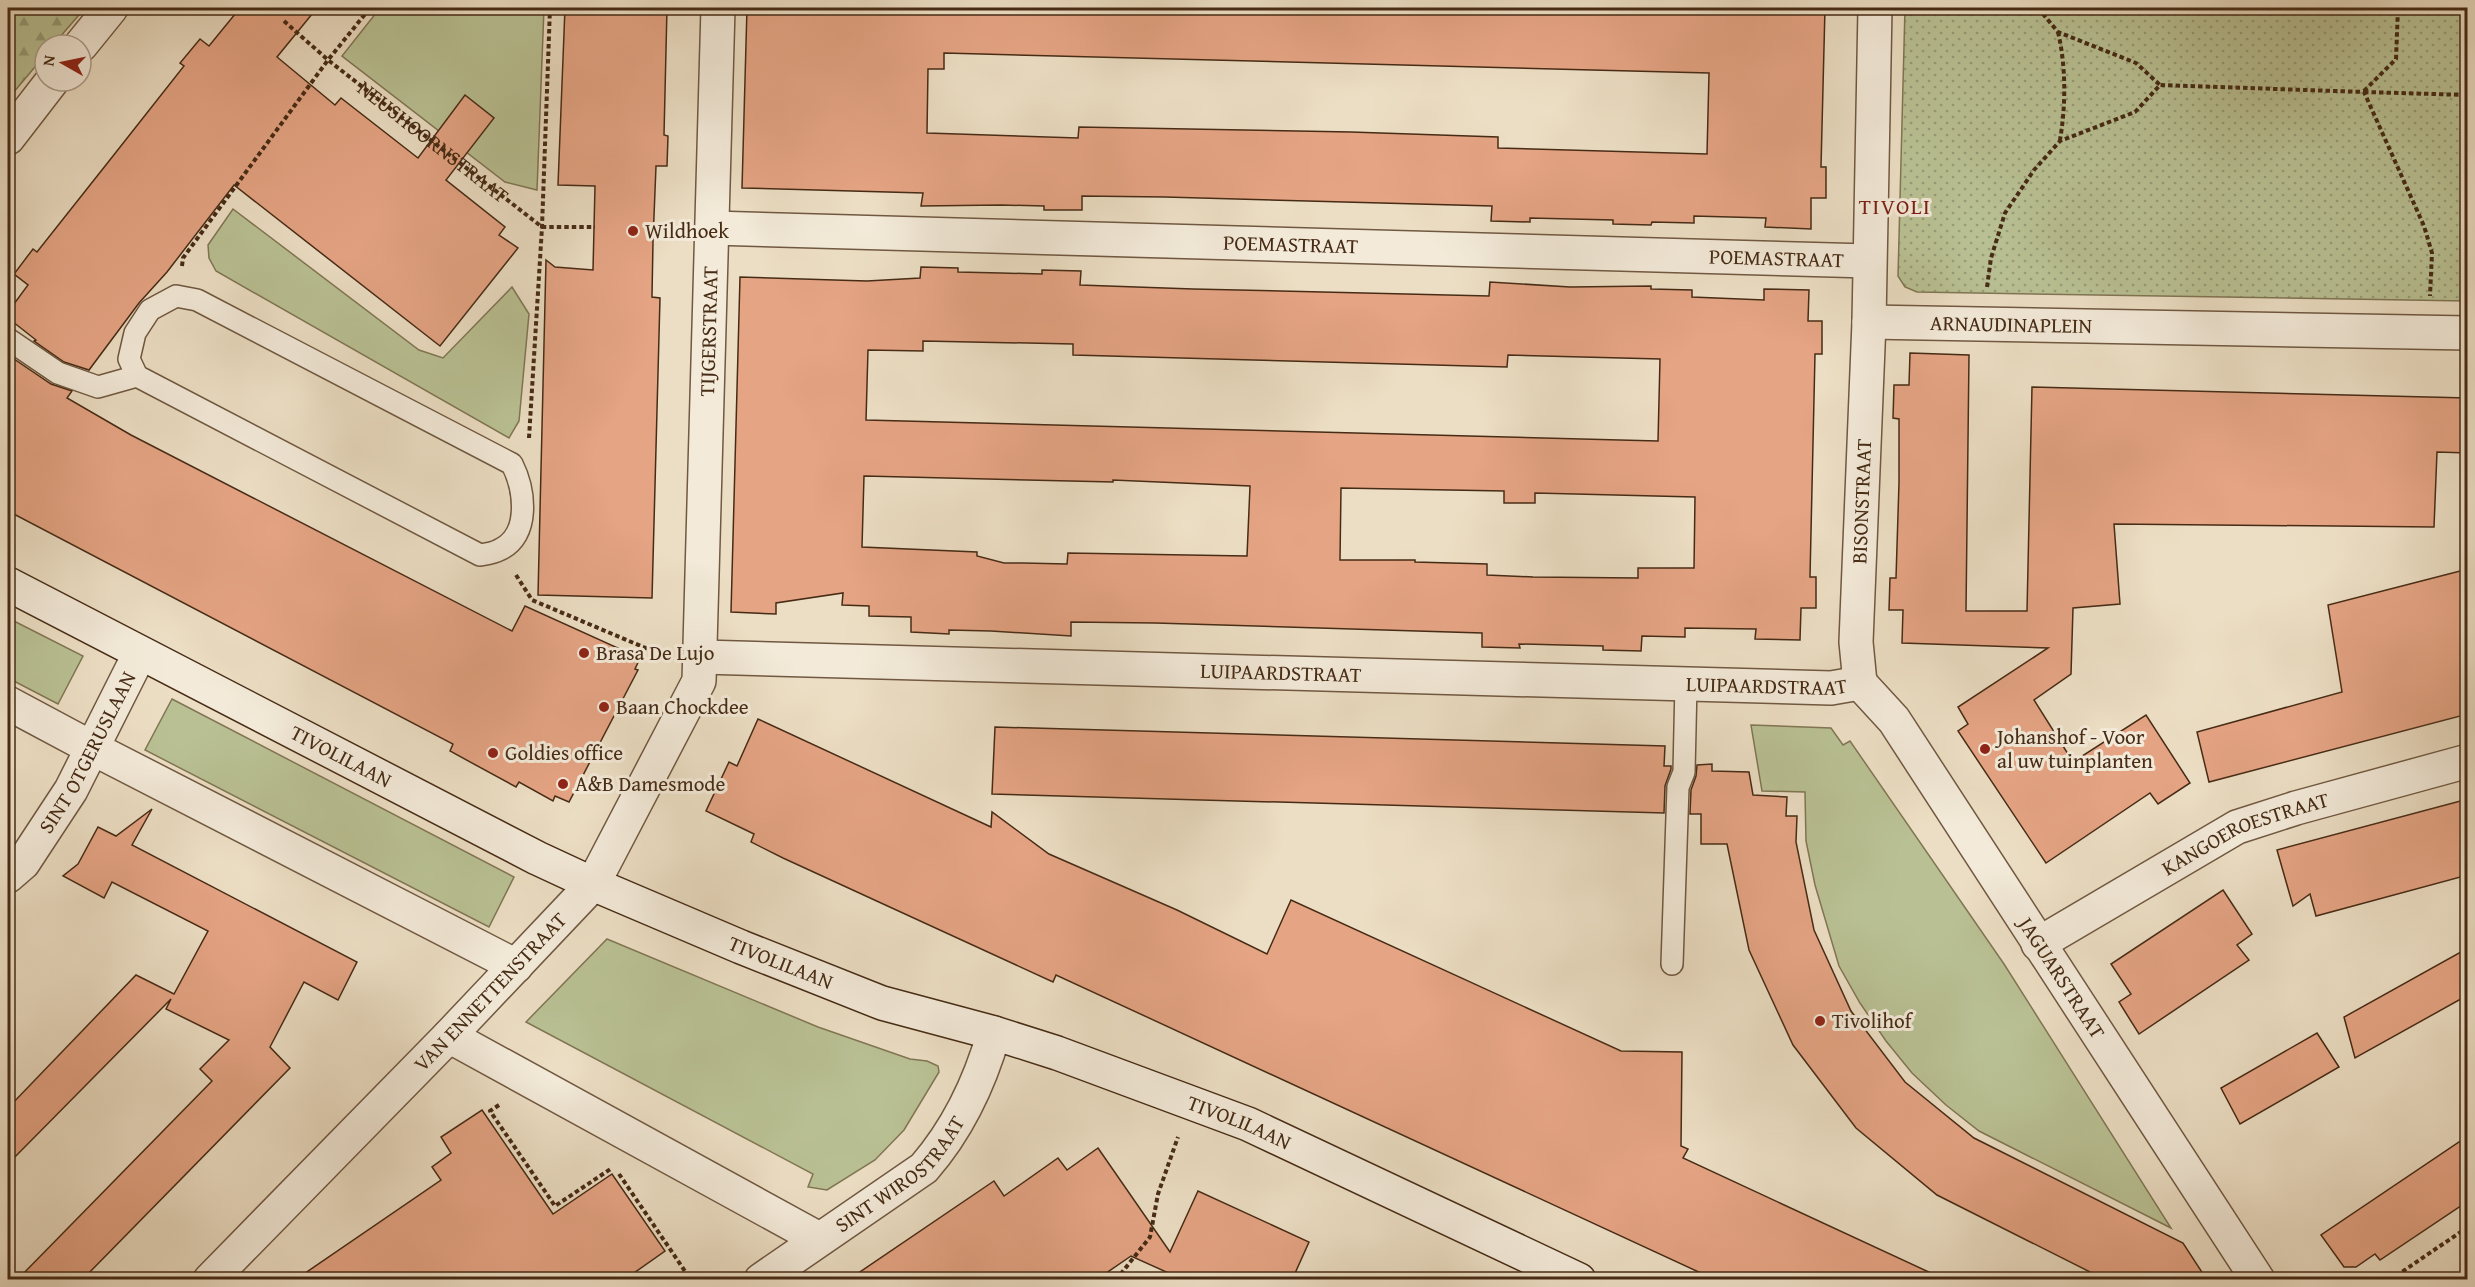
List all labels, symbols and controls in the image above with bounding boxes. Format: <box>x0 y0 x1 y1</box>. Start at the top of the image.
north arrow <box>33 33 93 93</box>
text: N <box>35 53 61 68</box>
street label: NEUSHOORNSTRAAT <box>351 73 516 211</box>
district label: TIVOLI <box>1859 190 1931 222</box>
place label: Wildhoek <box>645 215 729 246</box>
marker: Wildhoek <box>626 224 640 238</box>
street label: POEMASTRAAT <box>1223 227 1359 261</box>
street label: POEMASTRAAT <box>1709 240 1845 275</box>
street label: TIJGERSTRAAT <box>691 265 726 397</box>
street label: ARNAUDINAPLEIN <box>1930 307 2093 341</box>
street label: BISONSTRAAT <box>1843 438 1879 565</box>
place label: Brasa De Lujo <box>596 637 714 668</box>
marker: Brasa De Lujo <box>577 646 591 660</box>
street label: LUIPAARDSTRAAT <box>1200 655 1362 690</box>
street label: SINT OTGERUSLAAN <box>31 666 143 839</box>
street label: LUIPAARDSTRAAT <box>1686 668 1850 703</box>
place label: Baan Chockdee <box>616 691 749 722</box>
marker: Baan Chockdee <box>597 700 611 714</box>
street label: TIVOLILAAN <box>285 717 397 795</box>
place label: Johanshof - Voor al uw tuinplanten <box>1994 721 2153 776</box>
place label: Goldies office <box>505 737 623 768</box>
marker: Johanshof - Voor al uw tuinplanten <box>1978 742 1992 756</box>
marker: Goldies office <box>486 746 500 760</box>
place label: A&B Damesmode <box>575 768 726 799</box>
marker: A&B Damesmode <box>556 777 570 791</box>
street label: KANGOEROESTRAAT <box>2156 784 2332 883</box>
street label: VAN ENNETTENSTRAAT <box>406 905 574 1078</box>
street label: JAGUARSTRAAT <box>2010 908 2113 1045</box>
street label: TIVOLILAAN <box>724 927 838 997</box>
place label: Tivolihof <box>1832 1005 1914 1036</box>
marker: Tivolihof <box>1813 1014 1827 1028</box>
street label: TIVOLILAAN <box>1183 1087 1297 1157</box>
street label: SINT WIROSTRAAT <box>828 1109 972 1240</box>

